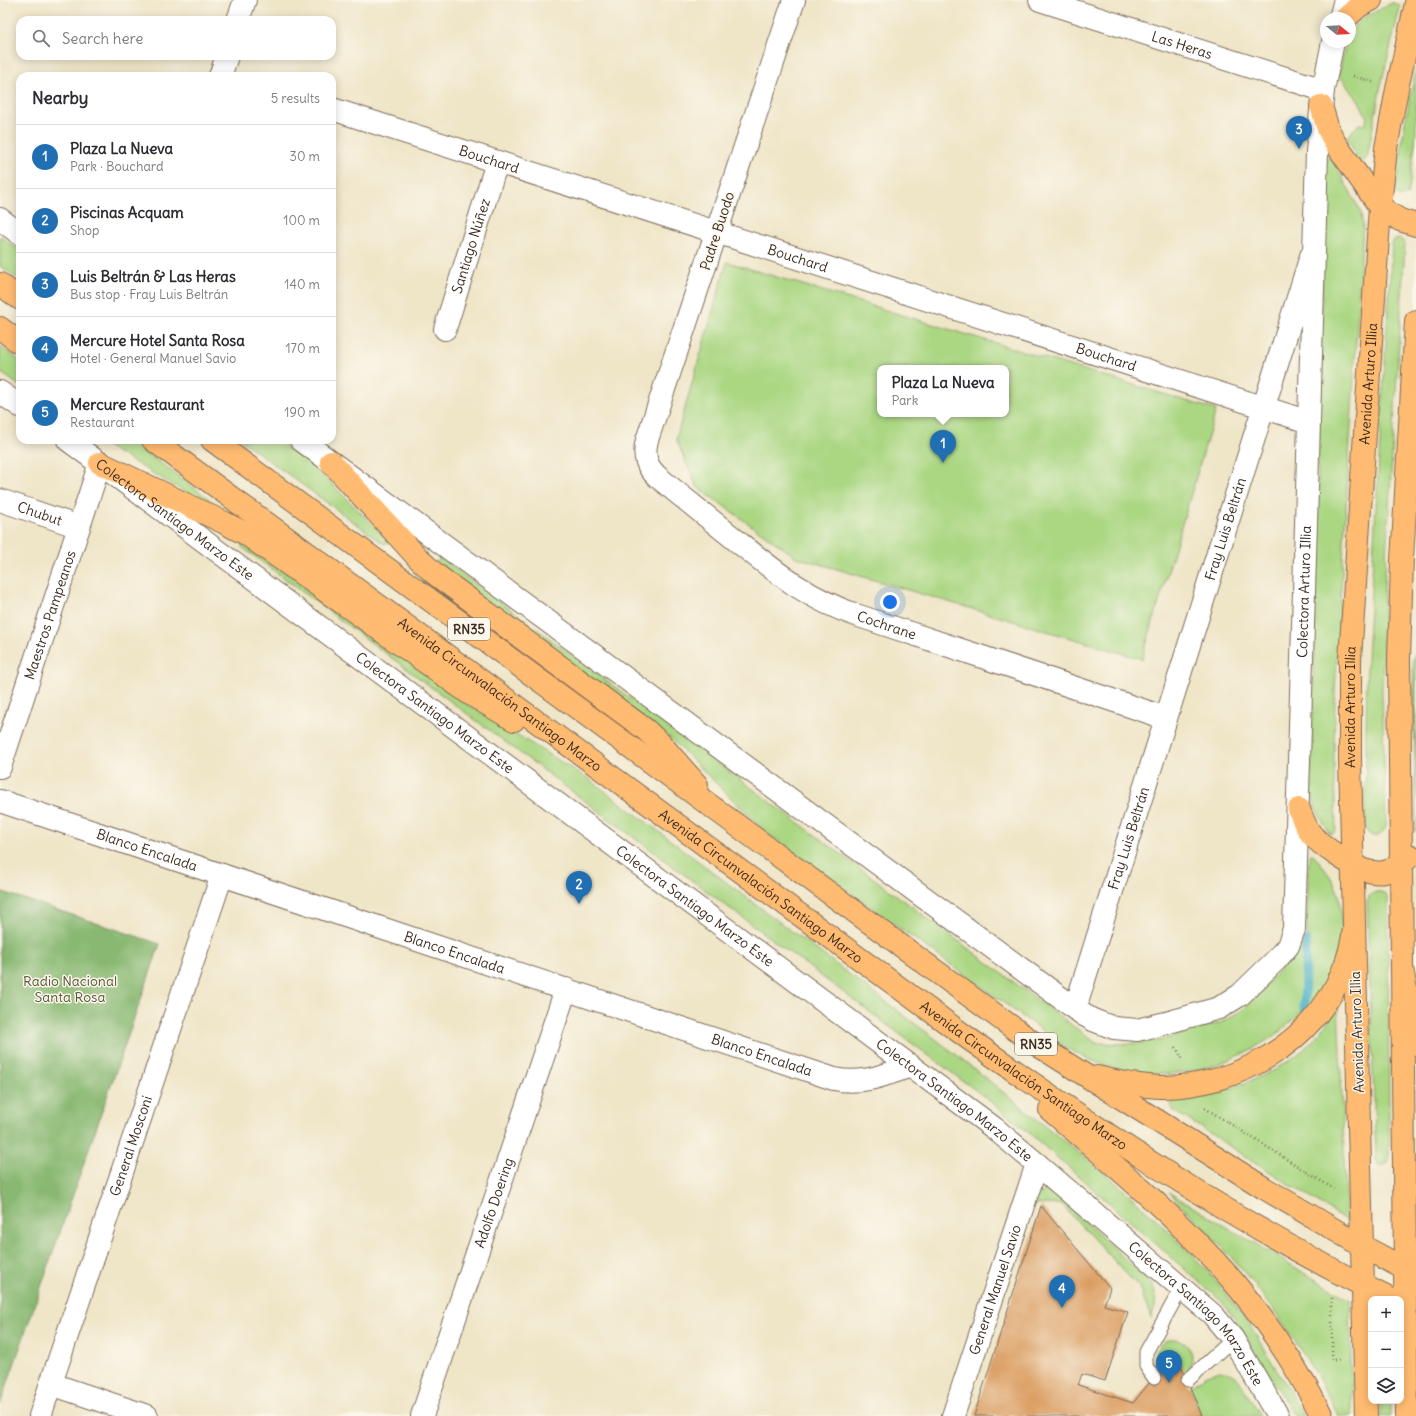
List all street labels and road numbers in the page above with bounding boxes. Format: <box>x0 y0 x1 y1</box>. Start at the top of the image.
street label: Las Heras <box>1149 27 1215 63</box>
street label: Bouchard <box>457 141 521 177</box>
street label: Padre Buodo <box>696 189 738 273</box>
street label: Santiago Núñez <box>448 196 494 296</box>
street label: Bouchard <box>765 240 830 276</box>
street label: Avenida Arturo Illia <box>1355 322 1381 445</box>
street label: Bouchard <box>1074 339 1139 375</box>
street label: Colectora Santiago Marzo Este <box>92 455 257 584</box>
street label: Fray Luis Beltrán <box>1201 475 1250 583</box>
street label: Chubut <box>15 498 65 530</box>
street label: Colectora Arturo Illia <box>1293 525 1315 658</box>
street label: Maestros Pampeanos <box>20 548 80 682</box>
street label: Cochrane <box>855 607 919 643</box>
street label: Avenida Circunvalación Santiago Marzo <box>394 614 605 775</box>
road number: RN35 <box>448 618 490 640</box>
street label: Avenida Arturo Illia <box>1341 646 1360 768</box>
street label: Colectora Santiago Marzo Este <box>352 648 517 777</box>
street label: Fray Luis Beltrán <box>1104 785 1153 892</box>
street label: Avenida Circunvalación Santiago Marzo <box>655 805 867 967</box>
street label: Blanco Encalada <box>94 825 200 875</box>
street label: Colectora Santiago Marzo Este <box>612 841 778 970</box>
street label: Blanco Encalada <box>402 927 507 978</box>
street label: Avenida Arturo Illia <box>1346 971 1368 1093</box>
street label: Avenida Circunvalación Santiago Marzo <box>916 997 1131 1154</box>
street label: Blanco Encalada <box>709 1030 815 1080</box>
road number: RN35 <box>1015 1033 1057 1055</box>
street label: Colectora Santiago Marzo Este <box>872 1034 1036 1165</box>
street label: General Mosconi <box>106 1093 156 1198</box>
street label: Adolfo Doering <box>470 1155 517 1250</box>
street label: General Manuel Savio <box>965 1222 1025 1357</box>
street label: Colectora Santiago Marzo Este <box>1125 1237 1267 1389</box>

